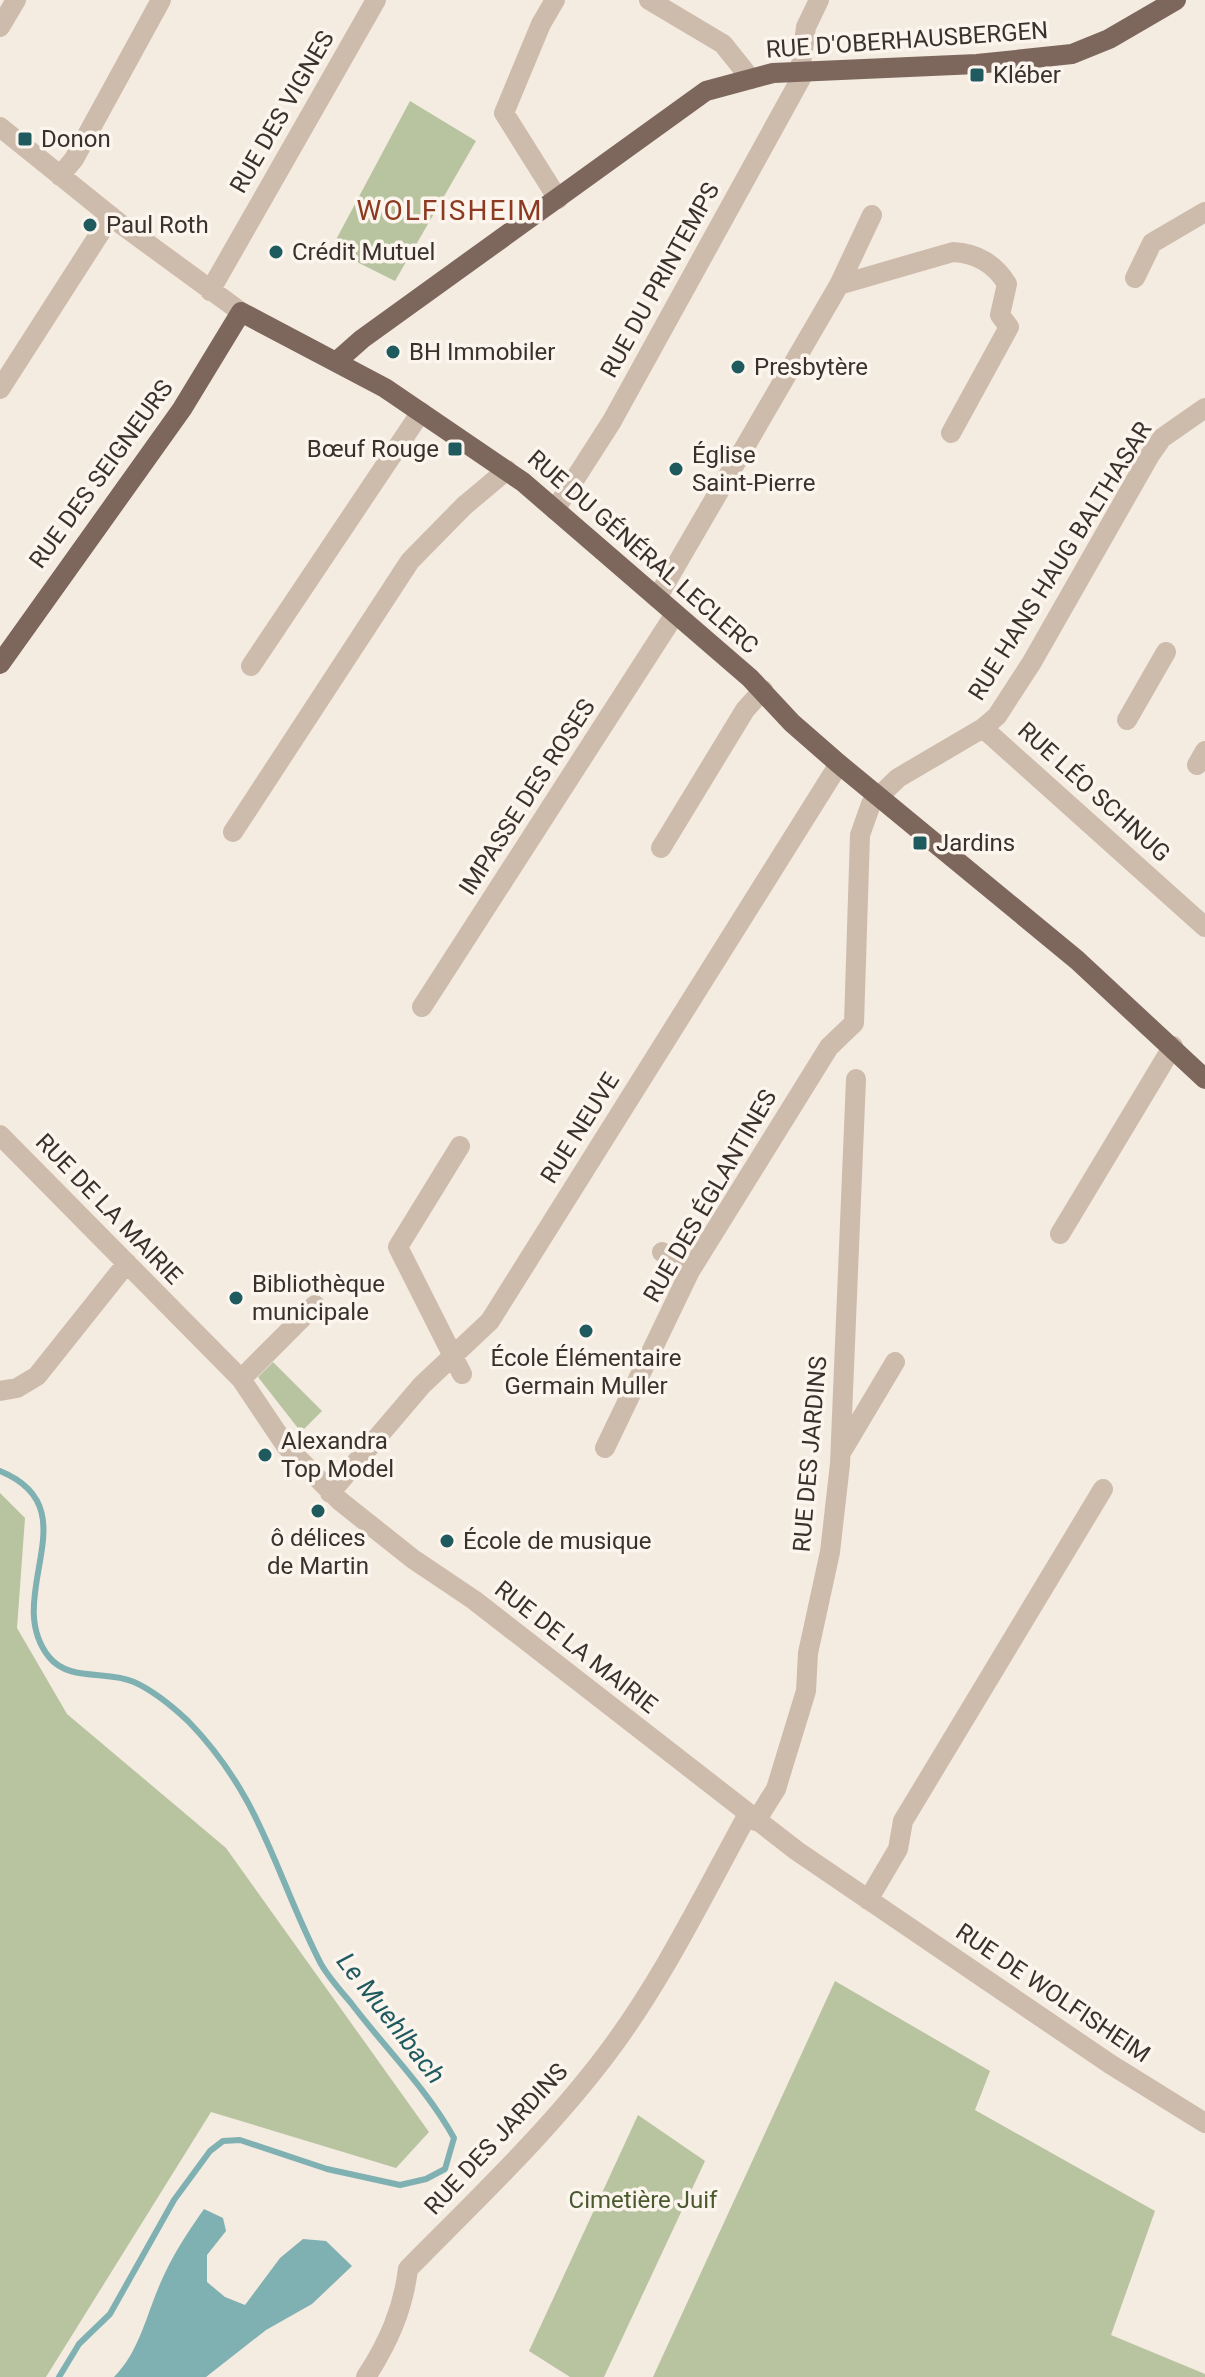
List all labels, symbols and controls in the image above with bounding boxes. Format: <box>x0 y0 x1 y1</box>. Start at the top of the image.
street label: RUE D'OBERHAUSBERGEN <box>765 16 1049 64</box>
street label: RUE DES VIGNES <box>224 26 340 198</box>
place label: Kléber <box>993 61 1061 89</box>
marker: Kléber <box>968 66 986 84</box>
place label: Donon <box>41 125 111 153</box>
marker: Donon <box>16 130 34 148</box>
street label: RUE DU PRINTEMPS <box>595 178 725 382</box>
district label: WOLFISHEIM <box>357 194 543 227</box>
place label: Paul Roth <box>106 211 209 239</box>
marker: Paul Roth <box>81 216 99 234</box>
place label: Crédit Mutuel <box>292 238 435 266</box>
marker: Crédit Mutuel <box>267 243 285 261</box>
place label: BH Immobiler <box>409 338 555 366</box>
marker: BH Immobiler <box>384 343 402 361</box>
place label: Presbytère <box>754 353 868 381</box>
marker: Presbytère <box>729 358 747 376</box>
street label: RUE DES SEIGNEURS <box>23 374 179 574</box>
street label: RUE HANS HAUG BALTHASAR <box>962 416 1158 705</box>
place label: Bœuf Rouge <box>307 435 439 463</box>
marker: Bœuf Rouge <box>446 440 464 458</box>
place label: Église Saint-Pierre <box>692 441 815 497</box>
street label: RUE DU GÉNÉRAL LECLERC <box>522 444 764 660</box>
marker: Église Saint-Pierre <box>667 460 685 478</box>
street label: IMPASSE DES ROSES <box>453 694 601 900</box>
street label: RUE LÉO SCHNUG <box>1012 716 1176 868</box>
place label: Jardins <box>936 829 1015 857</box>
marker: Jardins <box>911 834 929 852</box>
street label: RUE NEUVE <box>535 1067 625 1189</box>
street label: RUE DES ÉGLANTINES <box>638 1085 782 1307</box>
street label: RUE DE LA MAIRIE <box>30 1128 188 1290</box>
place label: Bibliothèque municipale <box>252 1270 385 1326</box>
marker: Bibliothèque municipale <box>227 1289 245 1307</box>
marker: École Élémentaire Germain Muller <box>577 1322 595 1340</box>
place label: École Élémentaire Germain Muller <box>491 1344 681 1400</box>
street label: RUE DES JARDINS <box>787 1355 833 1553</box>
place label: Alexandra Top Model <box>281 1427 394 1483</box>
marker: Alexandra Top Model <box>256 1446 274 1464</box>
marker: ô délices de Martin <box>309 1502 327 1520</box>
place label: ô délices de Martin <box>267 1524 369 1580</box>
place label: École de musique <box>463 1527 652 1555</box>
marker: École de musique <box>438 1532 456 1550</box>
street label: RUE DE LA MAIRIE <box>489 1575 663 1719</box>
street label: RUE DE WOLFISHEIM <box>951 1918 1155 2068</box>
water label: Le Muehlbach <box>331 1947 451 2089</box>
street label: RUE DES JARDINS <box>419 2058 573 2220</box>
park label: Cimetière Juif <box>569 2186 718 2214</box>

